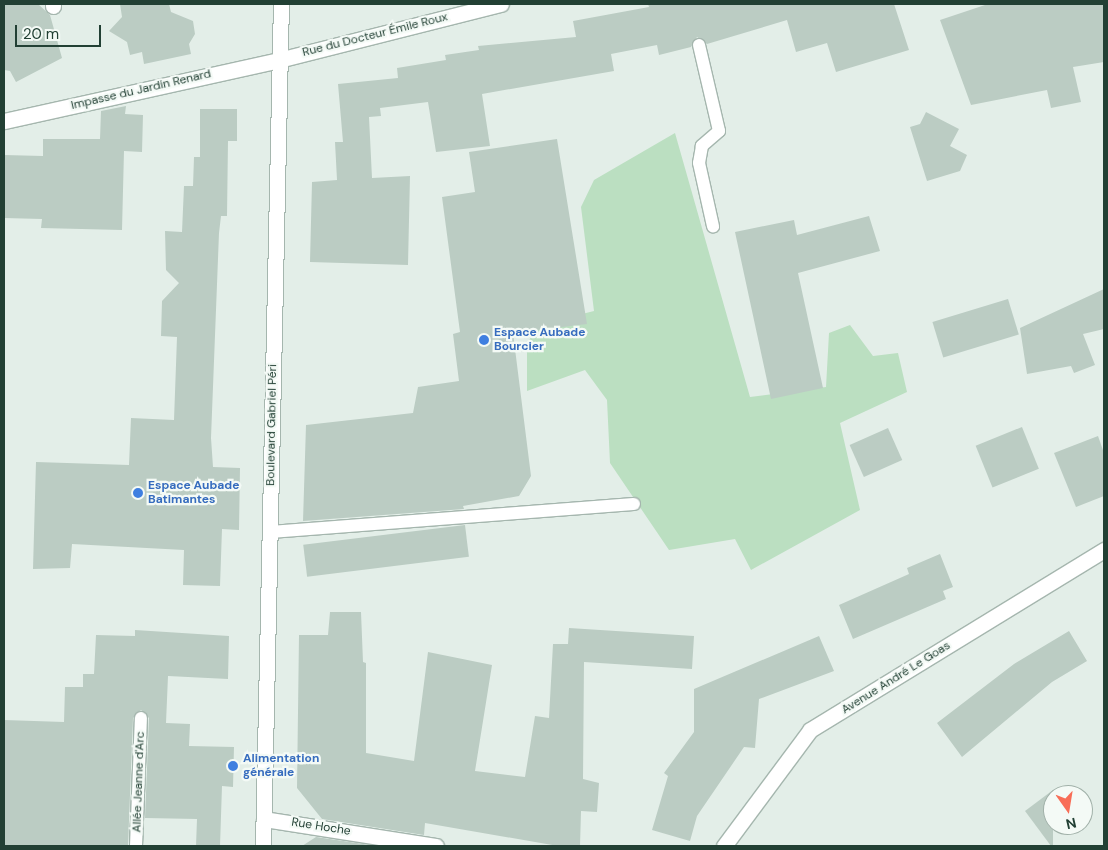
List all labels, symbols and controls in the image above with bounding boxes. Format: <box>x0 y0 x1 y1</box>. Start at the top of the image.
street label: Rue du Docteur Émile Roux <box>301 10 449 60</box>
scale bar <box>18 15 104 47</box>
text: 20 m <box>23 24 59 44</box>
street label: Impasse du Jardin Renard <box>70 67 212 113</box>
place label: Espace Aubade Bourcier <box>494 326 585 354</box>
marker: Espace Aubade Bourcier <box>478 334 490 346</box>
street label: Boulevard Gabriel Péri <box>264 364 280 486</box>
place label: Espace Aubade Batimantes <box>148 479 239 507</box>
marker: Espace Aubade Batimantes <box>132 487 144 499</box>
street label: Avenue André Le Goas <box>839 639 953 717</box>
street label: Allée Jeanne d'Arc <box>130 731 148 833</box>
place label: Alimentation générale <box>243 752 319 780</box>
marker: Alimentation générale <box>227 760 239 772</box>
north arrow <box>1043 785 1093 835</box>
text: N <box>1064 814 1078 834</box>
street label: Rue Hoche <box>290 815 352 839</box>

